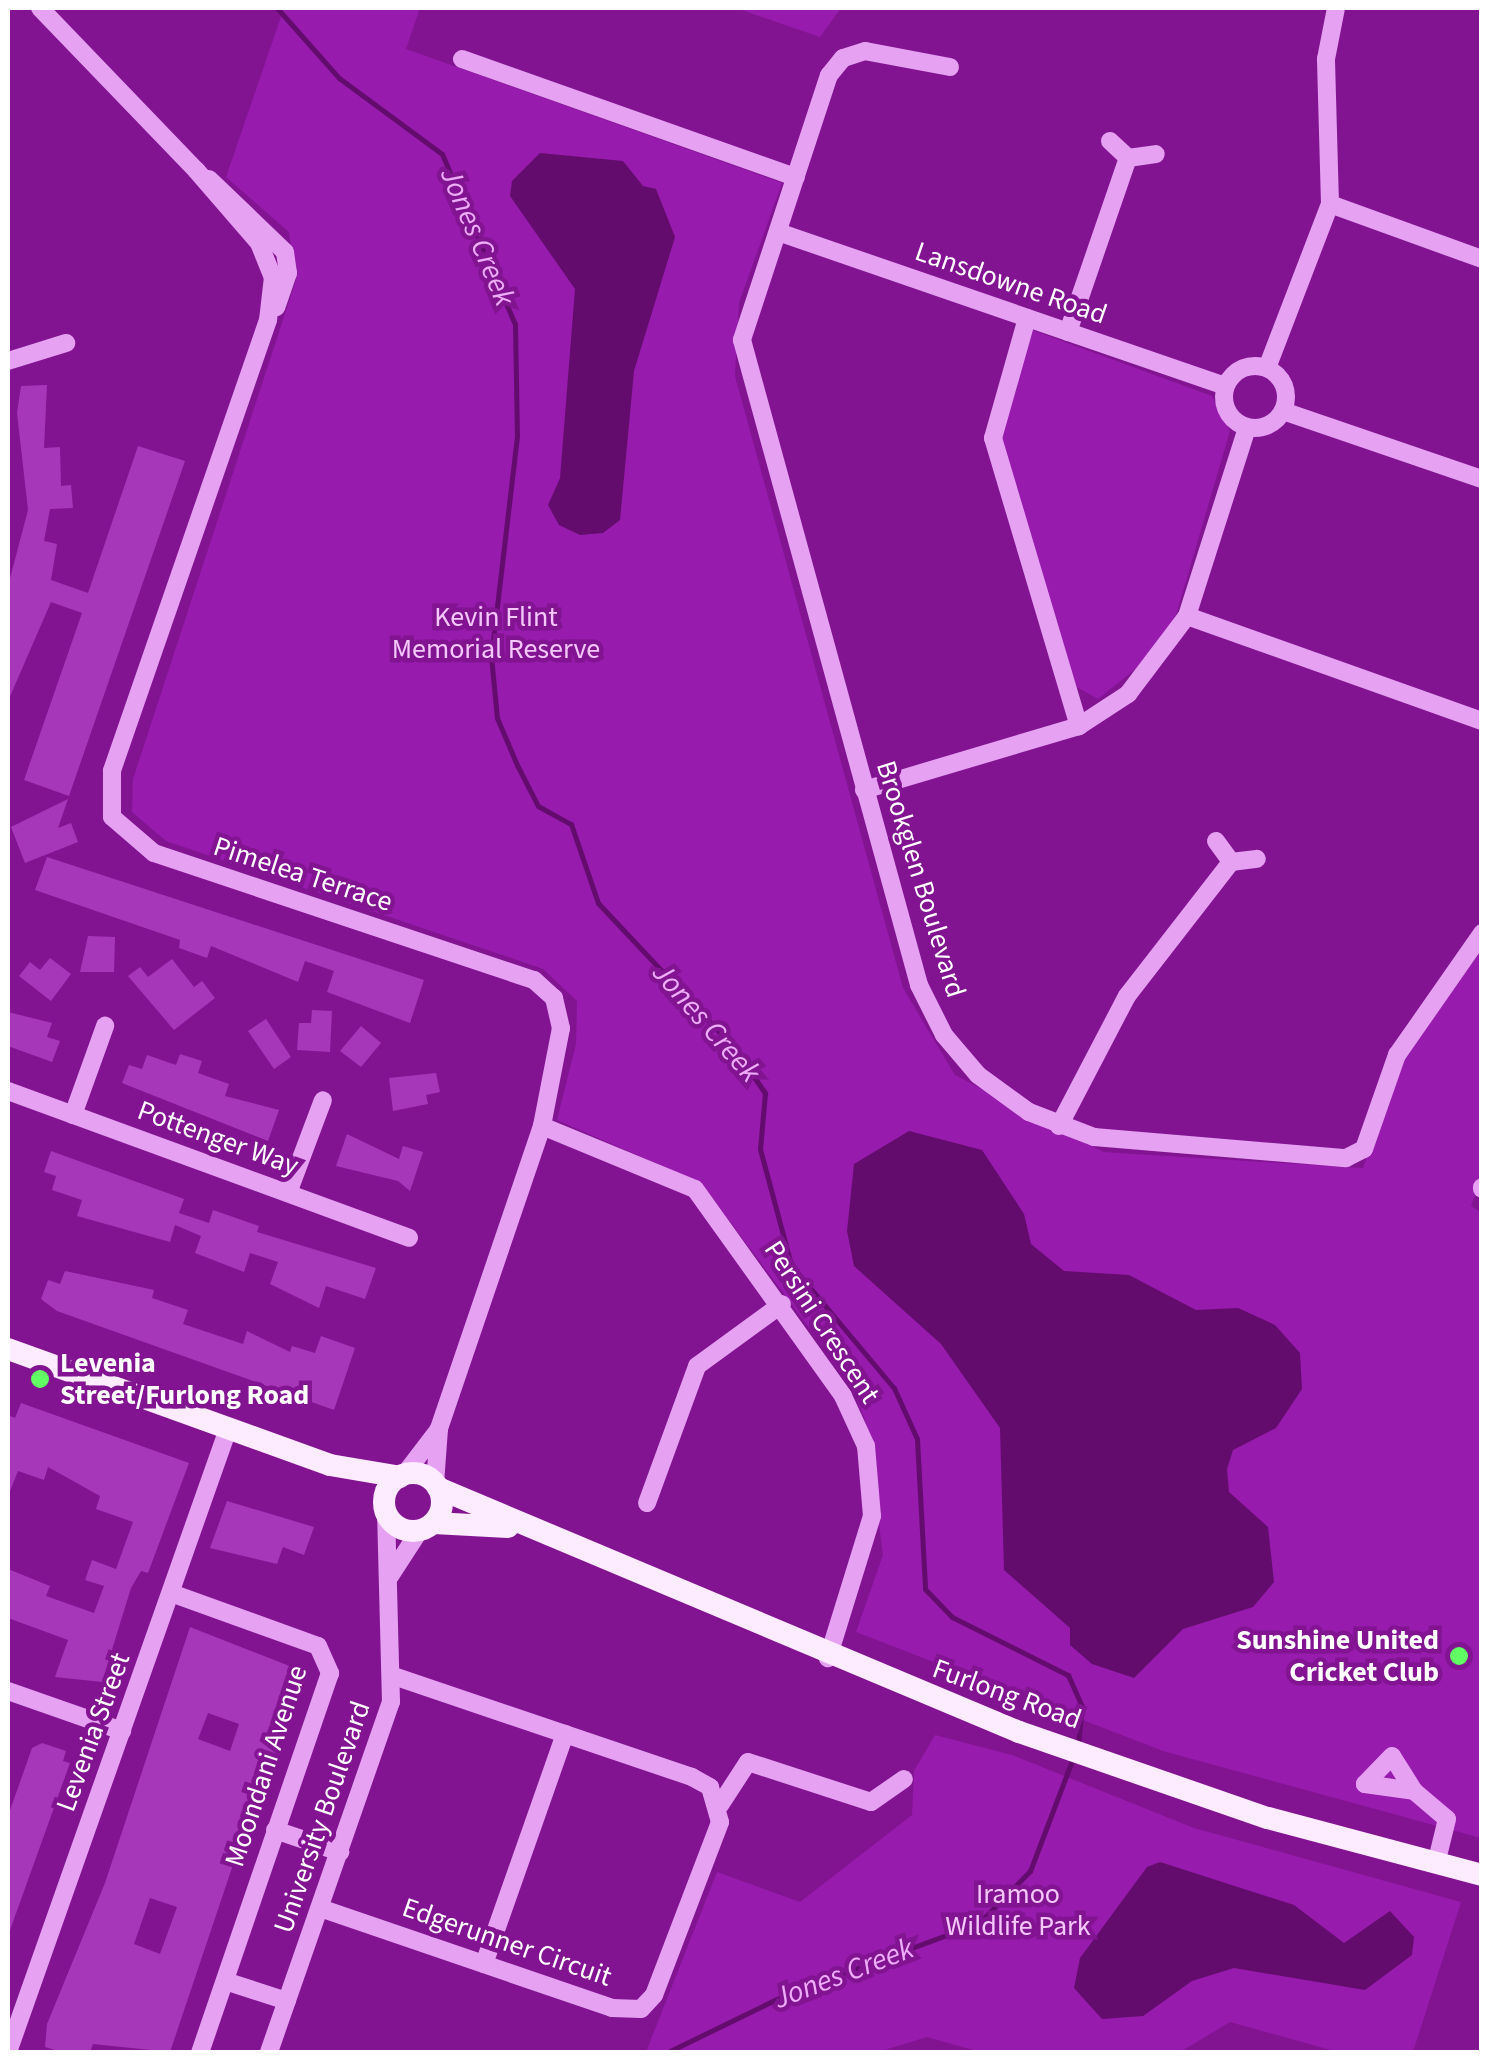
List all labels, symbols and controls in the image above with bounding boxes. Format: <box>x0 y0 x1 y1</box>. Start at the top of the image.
water label: Jones Creek <box>432 162 522 312</box>
street label: Lansdowne Road <box>911 234 1111 332</box>
park label: Kevin Flint Memorial Reserve <box>392 600 600 666</box>
street label: Brookglen Boulevard <box>869 757 973 1001</box>
street label: Pimelea Terrace <box>209 829 397 919</box>
water label: Jones Creek <box>644 956 768 1090</box>
street label: Pottenger Way <box>133 1093 303 1183</box>
street label: Persini Crescent <box>757 1234 887 1410</box>
place label: Levenia Street/Furlong Road <box>60 1346 309 1412</box>
marker: Levenia Street/Furlong Road <box>29 1368 51 1390</box>
place label: Sunshine United Cricket Club <box>1236 1623 1439 1689</box>
marker: Sunshine United Cricket Club <box>1448 1645 1470 1667</box>
street label: Levenia Street <box>49 1648 137 1816</box>
street label: Furlong Road <box>928 1652 1086 1736</box>
street label: Moondani Avenue <box>218 1661 314 1871</box>
street label: University Boulevard <box>267 1697 377 1937</box>
park label: Iramoo Wildlife Park <box>945 1877 1091 1943</box>
street label: Edgerunner Circuit <box>398 1890 616 1994</box>
water label: Jones Creek <box>769 1931 919 2017</box>

